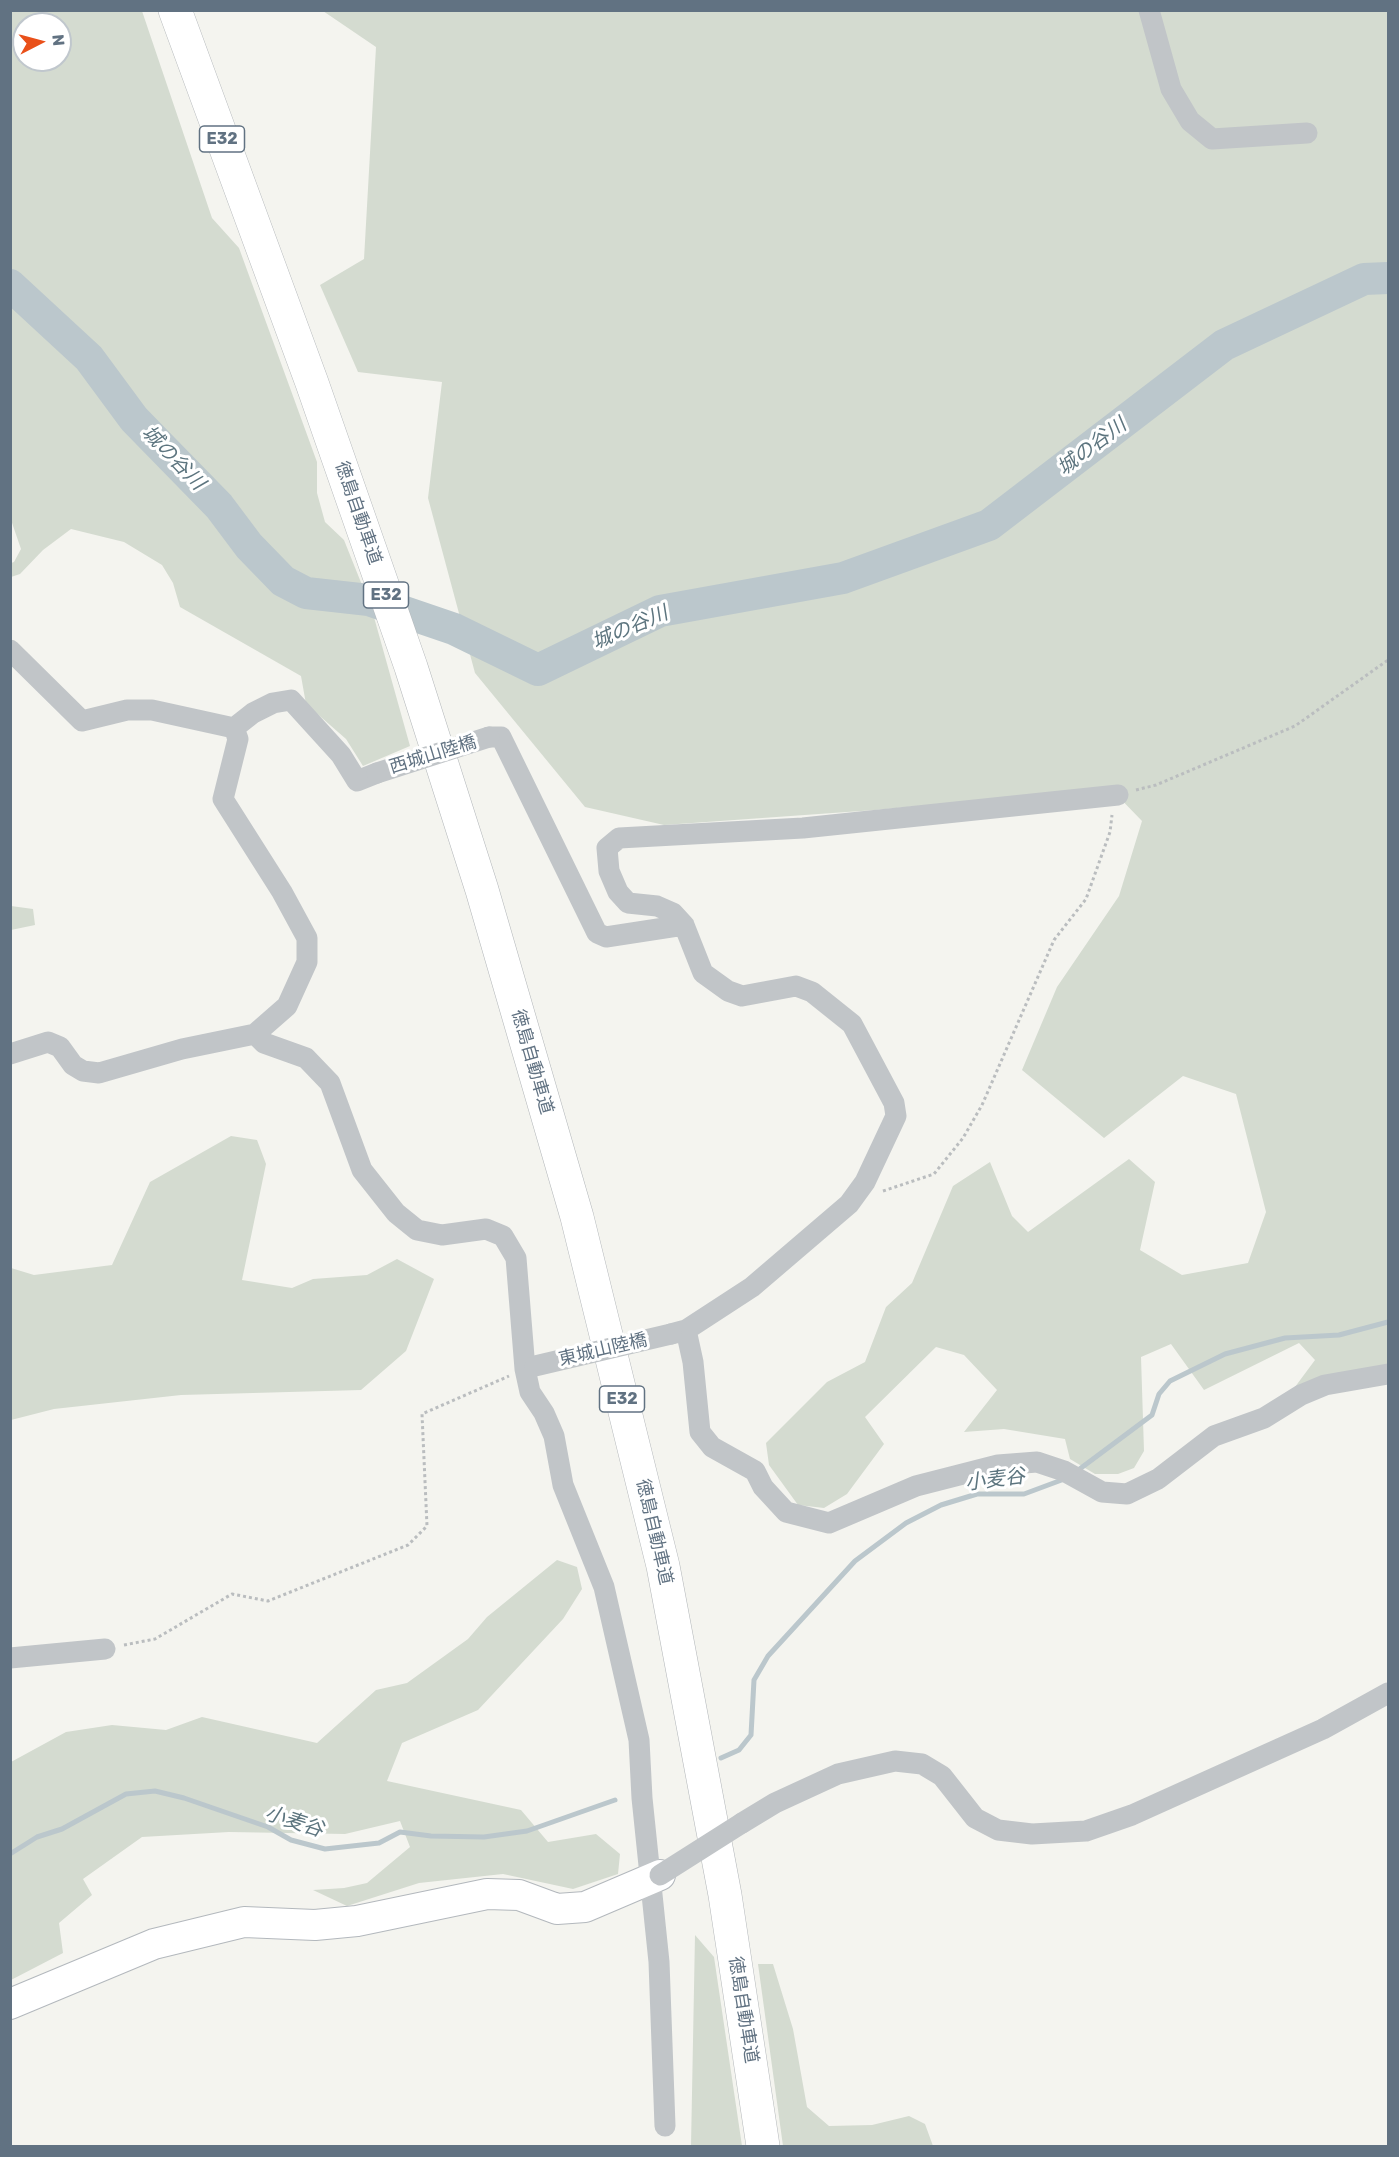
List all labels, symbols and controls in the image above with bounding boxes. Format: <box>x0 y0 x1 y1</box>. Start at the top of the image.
north arrow <box>12 12 72 72</box>
text: N <box>48 34 68 47</box>
road number: E32 <box>200 126 244 152</box>
water label: 城の谷川 <box>1053 413 1131 481</box>
water label: 城の谷川 <box>137 421 209 495</box>
street label: 徳島自動車道 <box>330 458 386 568</box>
road number: E32 <box>364 582 408 608</box>
water label: 城の谷川 <box>588 601 672 655</box>
street label: 西城山陸橋 <box>387 732 479 778</box>
street label: 徳島自動車道 <box>507 1007 557 1117</box>
street label: 東城山陸橋 <box>557 1329 649 1371</box>
road number: E32 <box>600 1386 644 1412</box>
water label: 小麦谷 <box>964 1464 1026 1496</box>
street label: 徳島自動車道 <box>631 1477 677 1587</box>
water label: 小麦谷 <box>262 1801 326 1843</box>
street label: 徳島自動車道 <box>724 1955 762 2065</box>

